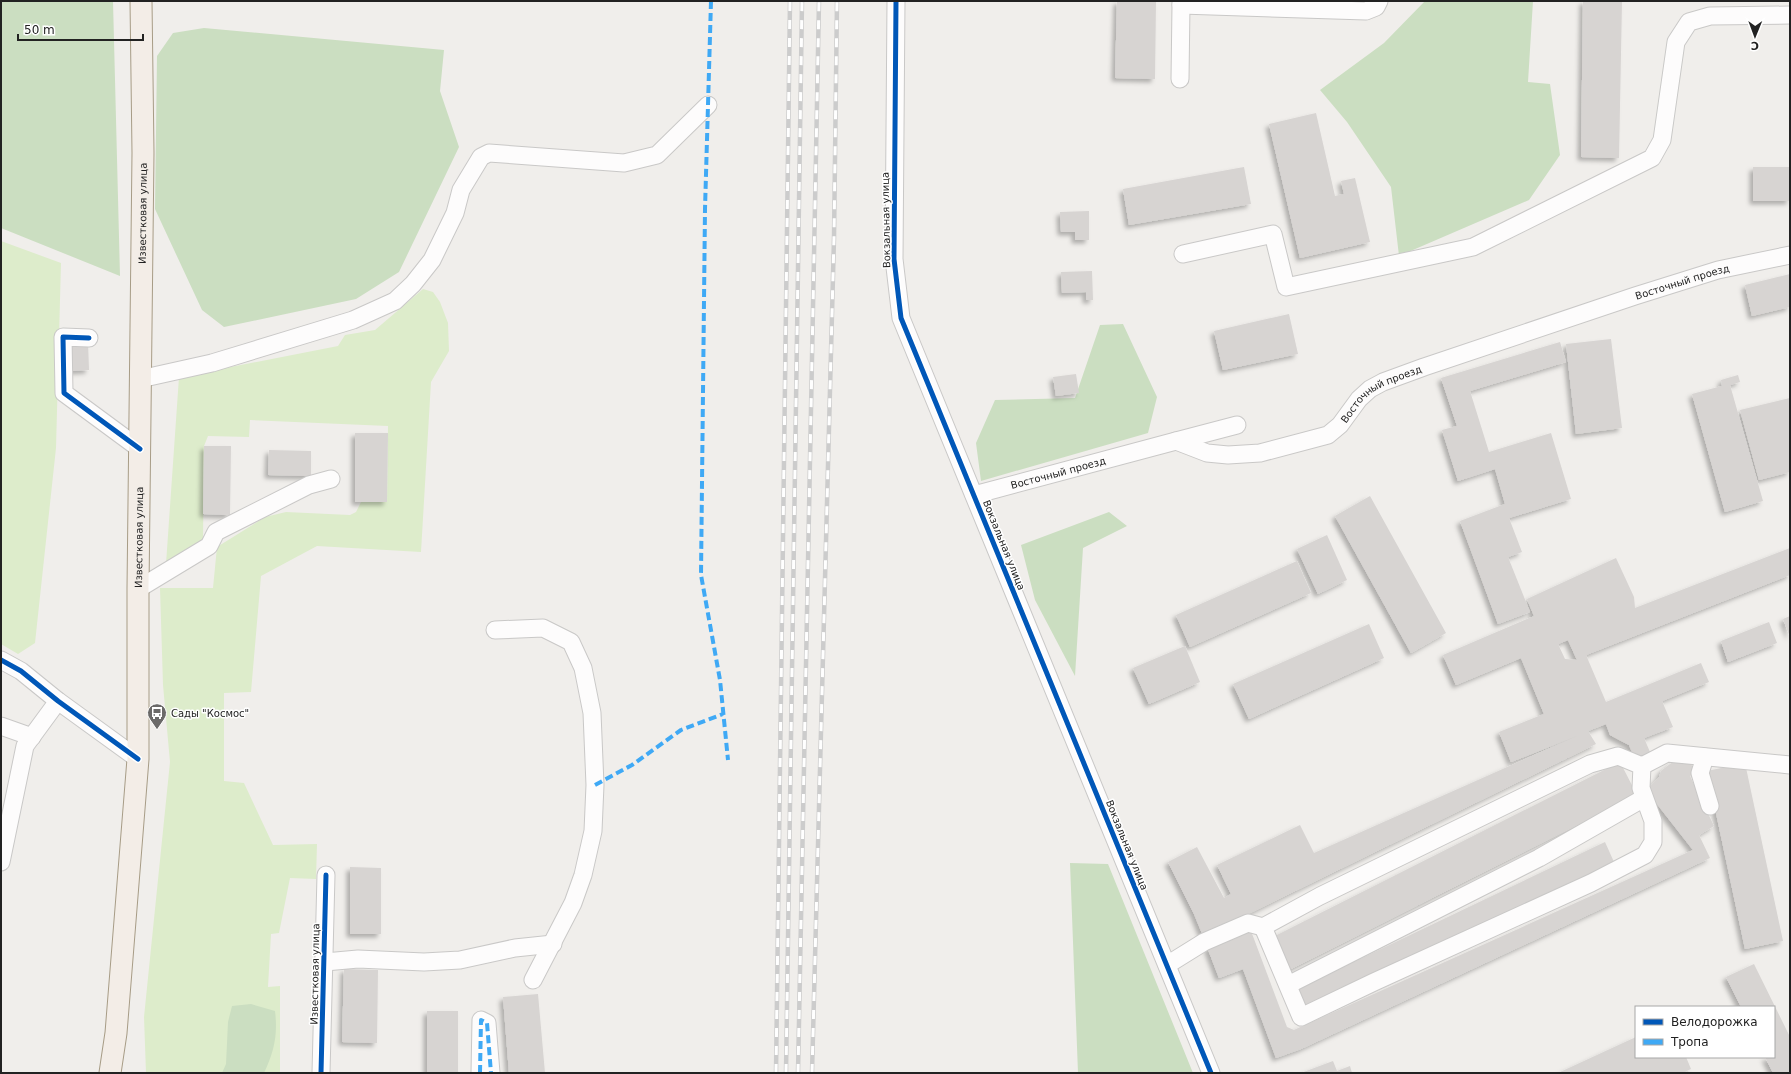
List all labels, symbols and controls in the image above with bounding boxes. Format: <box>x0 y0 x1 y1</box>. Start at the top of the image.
scale bar <box>18 16 143 42</box>
north arrow <box>1735 16 1775 56</box>
text: 50 m <box>24 23 55 37</box>
text: С <box>1751 39 1759 52</box>
street label: Известковая улица <box>136 163 148 264</box>
street label: Вокзальная улица <box>880 172 892 268</box>
street label: Восточный проезд <box>1634 262 1730 301</box>
street label: Восточный проезд <box>1338 363 1423 425</box>
street label: Восточный проезд <box>1009 455 1107 490</box>
street label: Известковая улица <box>133 487 145 588</box>
street label: Вокзальная улица <box>981 498 1027 592</box>
bus stop icon: Сады "Космос" <box>146 702 168 730</box>
place label: Сады "Космос" <box>171 708 249 719</box>
street label: Вокзальная улица <box>1104 798 1150 892</box>
street label: Известковая улица <box>309 923 321 1025</box>
legend <box>1635 1006 1775 1058</box>
text: Велодорожка <box>1671 1015 1758 1029</box>
text: Тропа <box>1670 1035 1709 1049</box>

